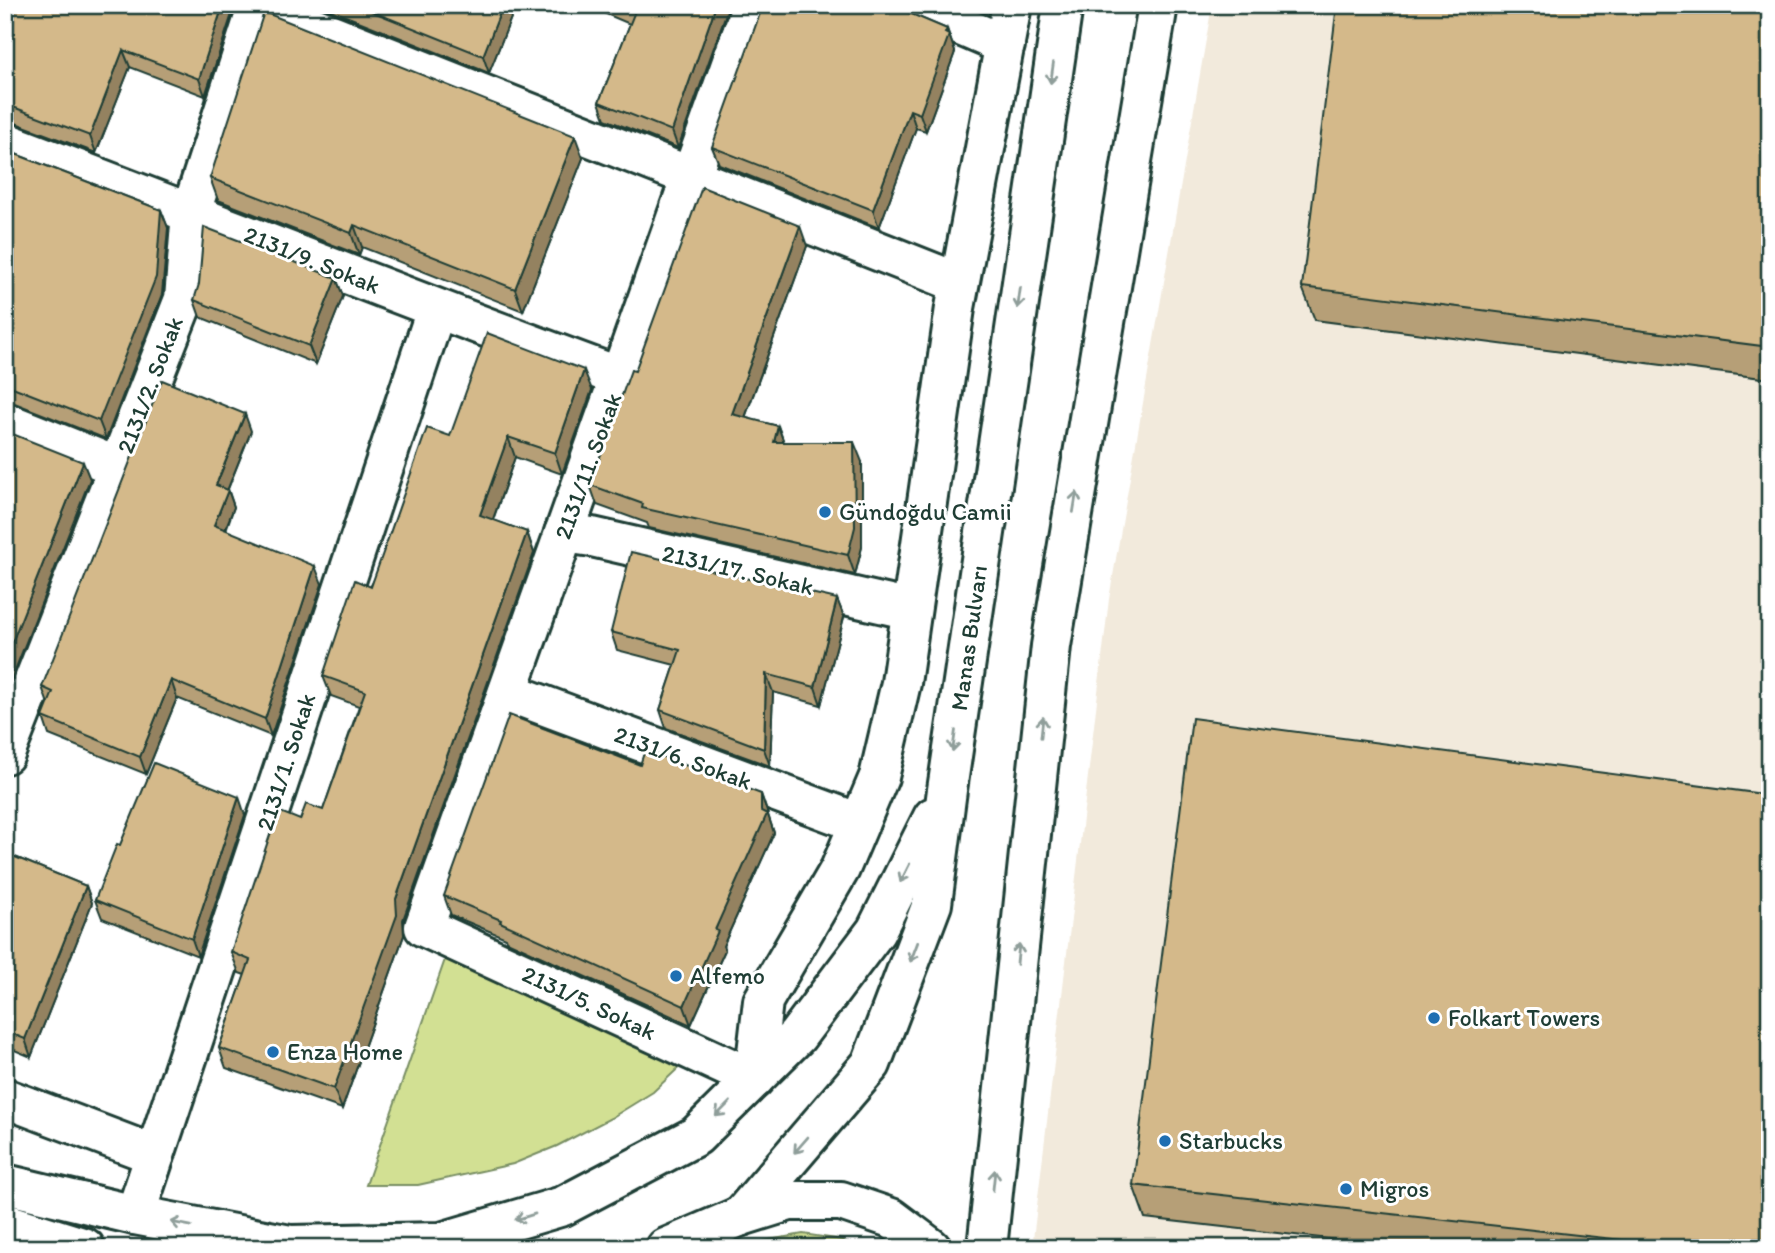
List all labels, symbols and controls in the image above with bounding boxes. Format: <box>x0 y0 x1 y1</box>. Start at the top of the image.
one-way arrow <box>1045 61 1058 83</box>
street label: 2131/9. Sokak <box>240 219 384 300</box>
one-way arrow <box>1012 286 1025 308</box>
street label: 2131/2. Sokak <box>110 312 189 457</box>
street label: 2131/11. Sokak <box>548 389 627 543</box>
one-way arrow <box>1069 492 1082 514</box>
place label: Gündoğdu Camii <box>839 497 1012 526</box>
marker: Gündoğdu Camii <box>817 504 833 520</box>
street label: 2131/17. Sokak <box>660 538 817 601</box>
street label: Manas Bulvarı <box>944 563 993 713</box>
street label: 2131/1. Sokak <box>250 689 321 834</box>
one-way arrow <box>1036 717 1049 739</box>
street label: 2131/6. Sokak <box>610 719 756 796</box>
one-way arrow <box>947 729 960 752</box>
one-way arrow <box>898 862 912 883</box>
one-way arrow <box>907 940 919 962</box>
one-way arrow <box>1012 943 1025 966</box>
street label: 2131/5. Sokak <box>518 959 661 1046</box>
place label: Alfemo <box>690 961 765 990</box>
marker: Alfemo <box>668 968 684 984</box>
place label: Folkart Towers <box>1448 1003 1600 1032</box>
marker: Folkart Towers <box>1426 1010 1442 1026</box>
place label: Enza Home <box>287 1037 403 1066</box>
marker: Enza Home <box>265 1044 281 1060</box>
one-way arrow <box>715 1101 732 1118</box>
place label: Starbucks <box>1179 1126 1283 1155</box>
marker: Starbucks <box>1157 1133 1173 1149</box>
one-way arrow <box>793 1136 809 1154</box>
one-way arrow <box>987 1169 1000 1192</box>
place label: Migros <box>1360 1174 1429 1203</box>
marker: Migros <box>1338 1181 1354 1197</box>
one-way arrow <box>514 1212 536 1225</box>
one-way arrow <box>170 1217 193 1230</box>

